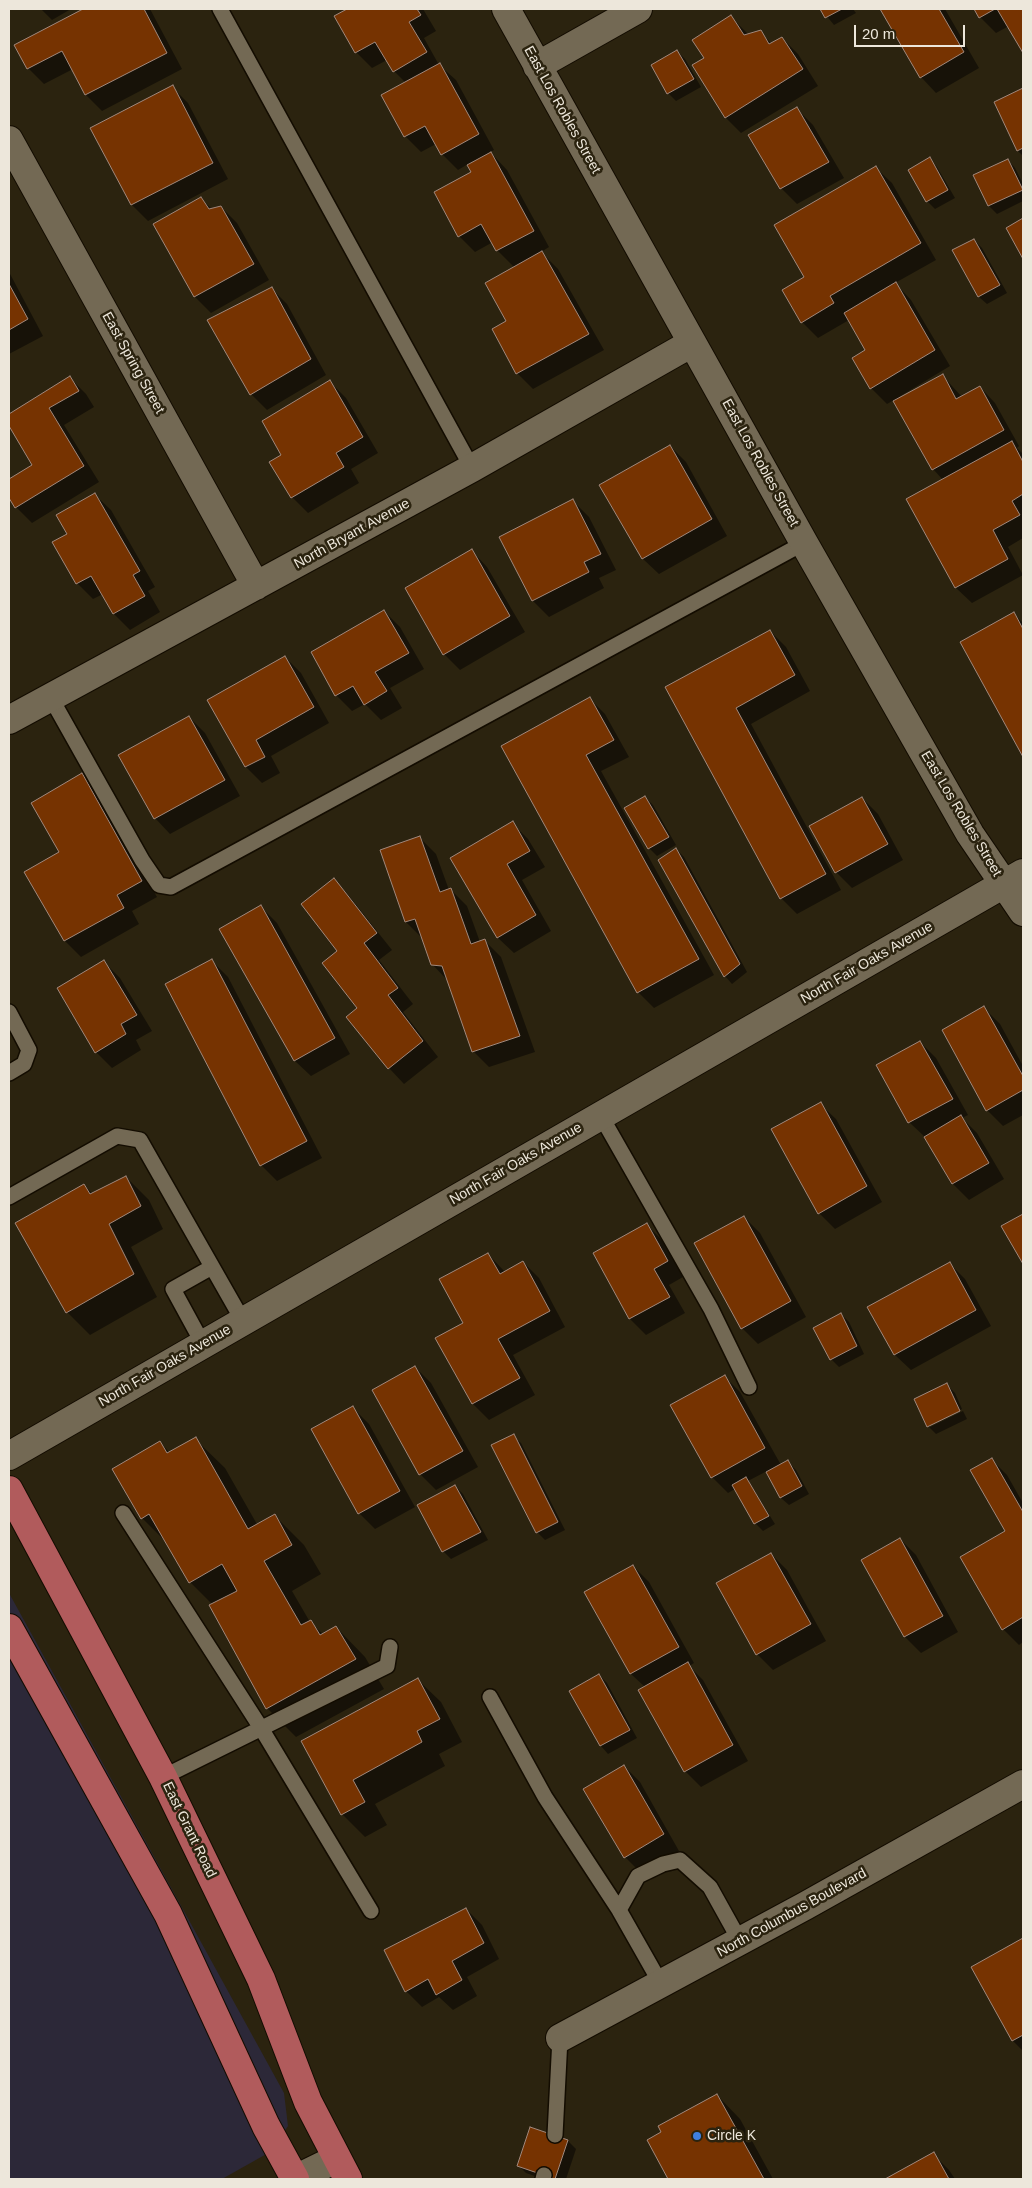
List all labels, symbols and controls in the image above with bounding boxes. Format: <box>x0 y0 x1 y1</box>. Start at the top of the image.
scale bar <box>857 15 968 47</box>
text: 20 m <box>862 25 895 42</box>
street label: East Los Robles Street <box>520 43 604 177</box>
street label: East Spring Street <box>98 309 168 417</box>
street label: East Los Robles Street <box>718 396 802 530</box>
street label: North Bryant Avenue <box>291 495 413 573</box>
street label: East Los Robles Street <box>917 748 1005 880</box>
street label: North Fair Oaks Avenue <box>798 918 936 1008</box>
street label: North Fair Oaks Avenue <box>447 1119 585 1209</box>
street label: North Fair Oaks Avenue <box>96 1321 234 1411</box>
street label: East Grant Road <box>159 1779 219 1881</box>
street label: North Columbus Boulevard <box>714 1865 870 1961</box>
place label: Circle K <box>707 2128 756 2144</box>
marker: Circle K <box>691 2130 703 2142</box>

